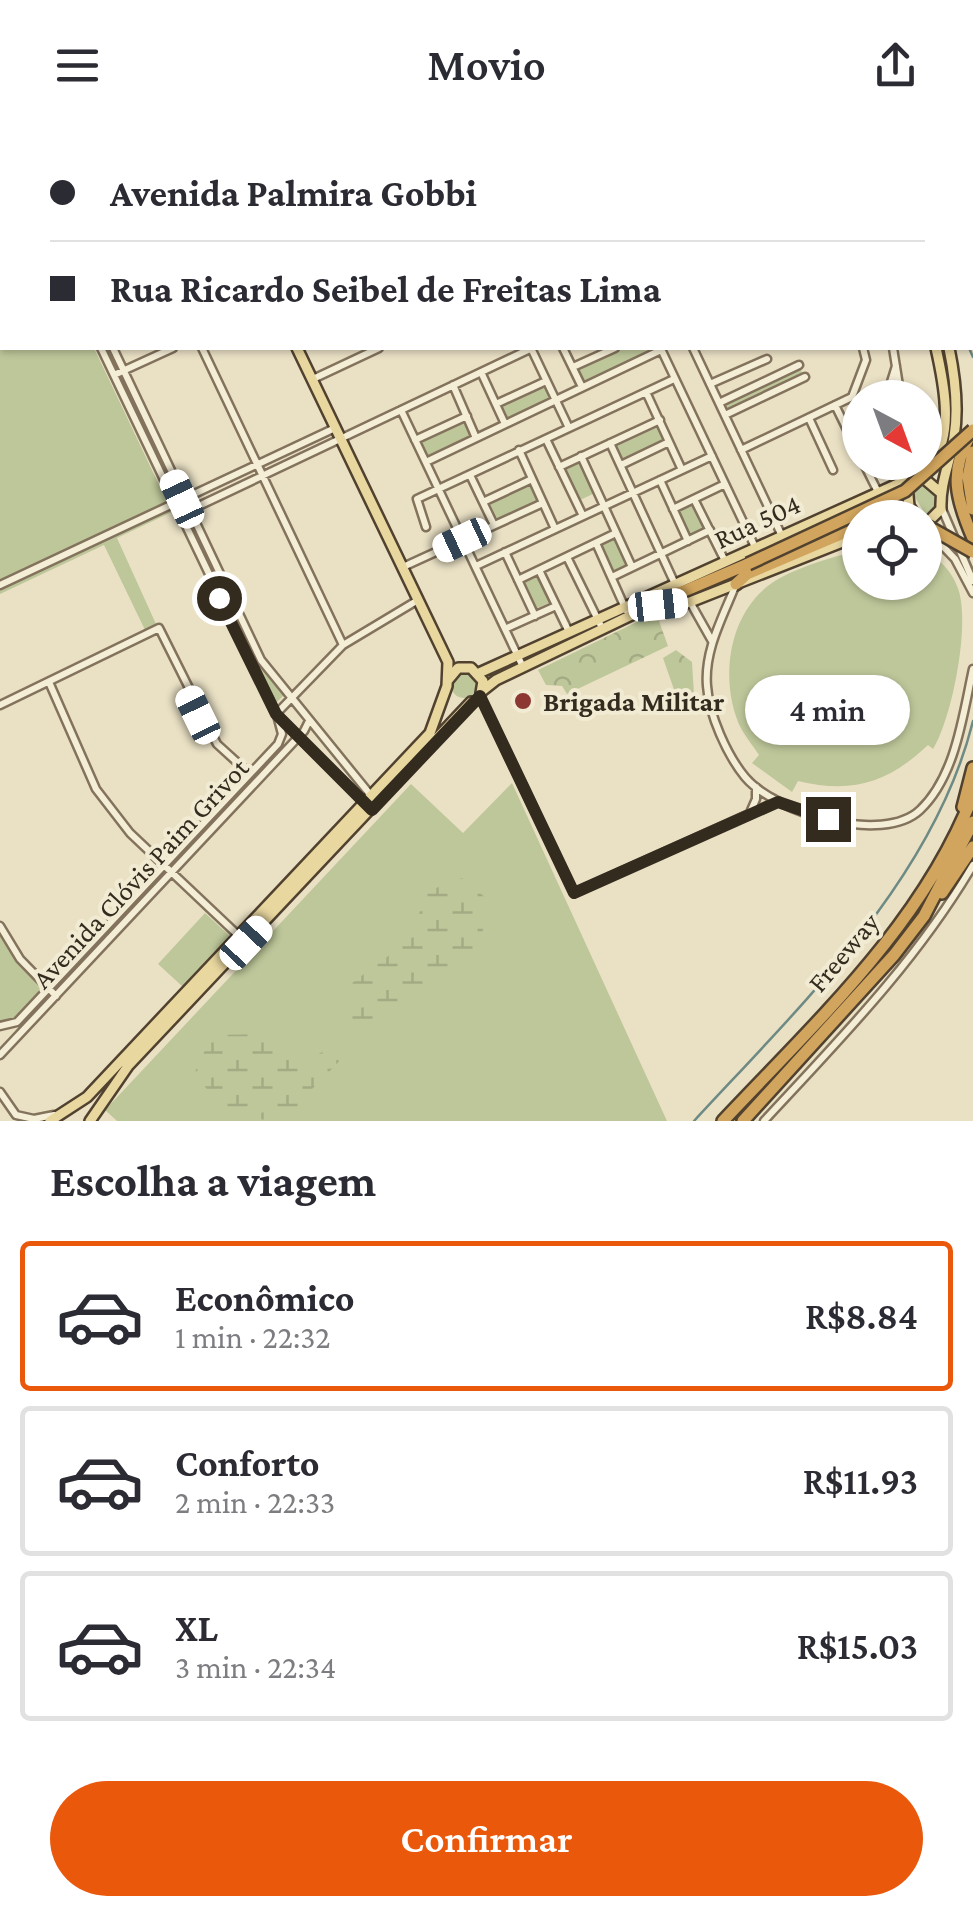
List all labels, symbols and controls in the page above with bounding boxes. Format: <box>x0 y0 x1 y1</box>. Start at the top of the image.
icon: menu <box>50 38 105 93</box>
icon: share <box>868 38 923 93</box>
text: Movio <box>427 40 546 90</box>
text: Avenida Palmira Gobbi <box>110 172 477 214</box>
text: Rua Ricardo Seibel de Freitas Lima <box>110 268 661 310</box>
north arrow <box>842 380 942 480</box>
map controls <box>842 380 942 600</box>
car <box>156 465 208 533</box>
street label: Rua 504 <box>709 488 805 555</box>
button: locate <box>842 500 942 600</box>
car <box>428 514 496 566</box>
route start <box>197 576 242 621</box>
car <box>627 587 689 623</box>
callout: 4 min <box>746 674 910 744</box>
car <box>171 681 225 749</box>
place label: Brigada Militar <box>543 686 724 717</box>
marker: Brigada Militar <box>512 690 534 712</box>
text: 4 min <box>789 692 866 728</box>
street label: Avenida Clóvis Paim Grivot <box>26 752 255 994</box>
route end <box>806 797 851 842</box>
street label: Freeway <box>801 906 886 998</box>
car <box>215 911 277 975</box>
text: Escolha a viagem <box>50 1156 376 1206</box>
icon: car <box>55 1271 145 1361</box>
text: Econômico <box>175 1277 355 1319</box>
text: R$8.84 <box>805 1295 918 1337</box>
text: 1 min · 22:32 <box>175 1319 331 1355</box>
icon: car <box>55 1436 145 1526</box>
text: Conforto <box>175 1442 320 1484</box>
text: R$11.93 <box>803 1460 918 1502</box>
text: 2 min · 22:33 <box>175 1484 335 1520</box>
icon: car <box>55 1601 145 1691</box>
text: XL <box>175 1607 218 1649</box>
text: R$15.03 <box>797 1625 918 1667</box>
text: 3 min · 22:34 <box>175 1649 336 1685</box>
button: Confirmar <box>50 1781 923 1896</box>

